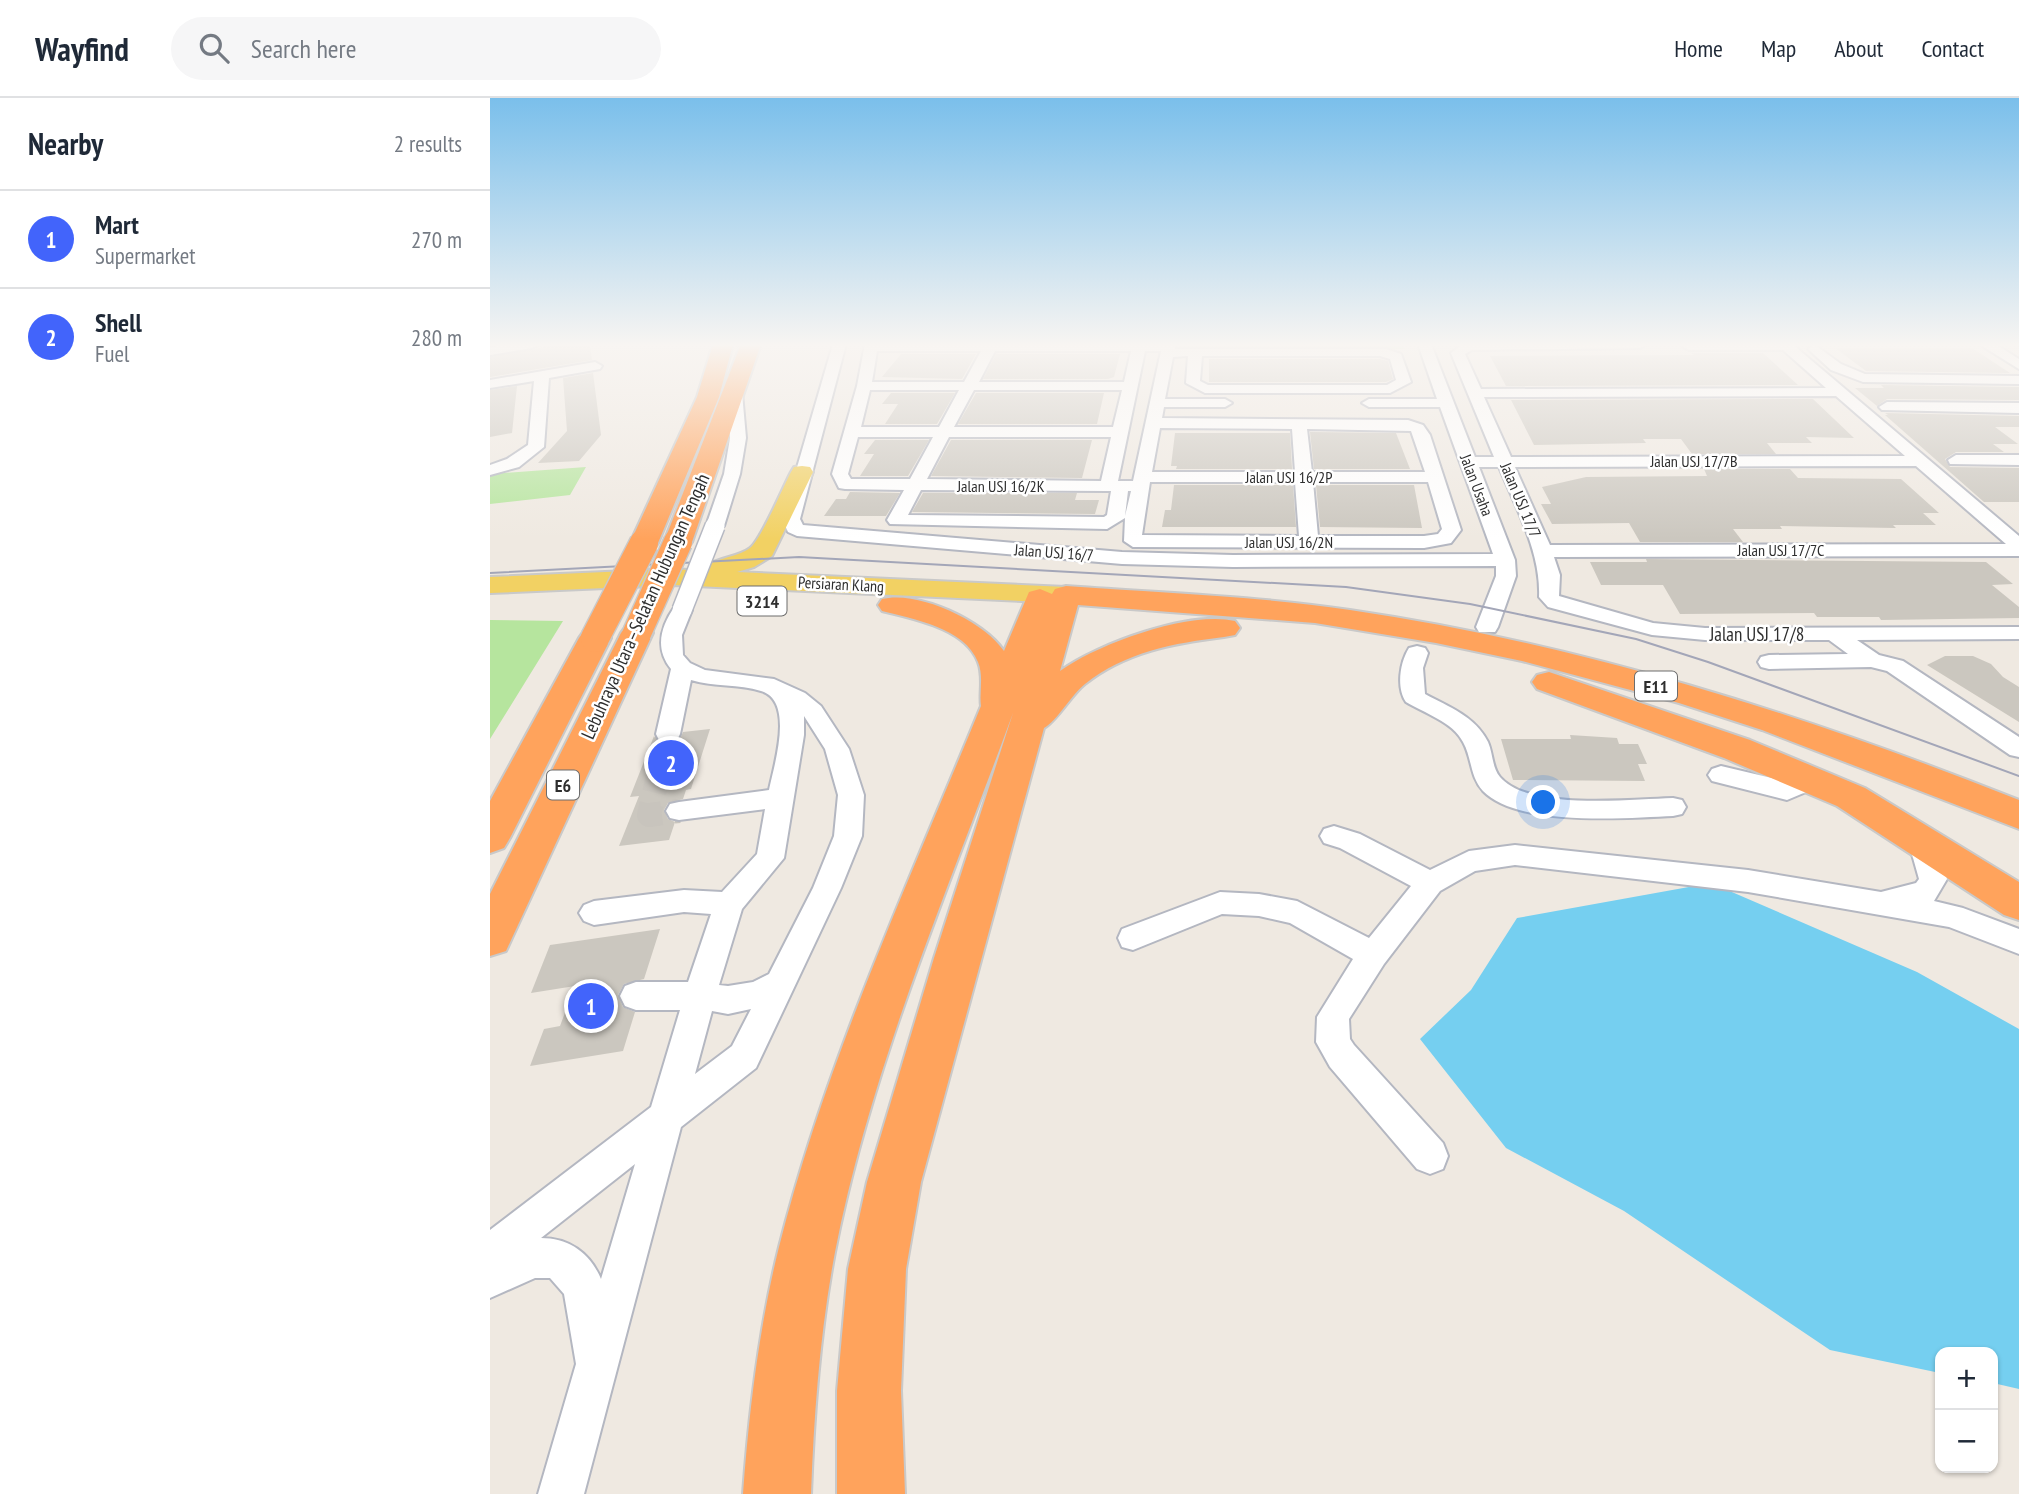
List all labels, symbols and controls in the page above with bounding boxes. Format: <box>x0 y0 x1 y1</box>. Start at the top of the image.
search box <box>171 17 661 80</box>
text: Wayfind <box>35 27 129 70</box>
icon: search <box>195 29 233 67</box>
text: Search here <box>251 32 356 65</box>
text: Home <box>1674 33 1723 64</box>
text: Map <box>1761 33 1796 64</box>
text: About <box>1834 33 1883 64</box>
text: Contact <box>1921 33 1984 64</box>
text: Nearby <box>28 124 103 163</box>
text: 2 results <box>394 129 462 158</box>
text: Mart <box>95 208 139 241</box>
text: 1 <box>46 225 57 254</box>
text: 270 m <box>411 225 462 254</box>
text: Supermarket <box>95 241 196 270</box>
text: Shell <box>95 306 142 339</box>
text: 2 <box>46 323 57 352</box>
text: 280 m <box>411 323 462 352</box>
text: Fuel <box>95 339 129 368</box>
street label: Jalan Usaha <box>1456 450 1498 519</box>
street label: Jalan USJ 17/7B <box>1649 451 1738 471</box>
street label: Jalan USJ 17/7 <box>1496 459 1546 541</box>
street label: Jalan USJ 16/2P <box>1245 467 1332 487</box>
street label: Lebuhraya Utara–Selatan Hubungan Tengah <box>575 470 715 742</box>
street label: Jalan USJ 16/2K <box>956 476 1045 496</box>
street label: Jalan USJ 16/2N <box>1244 532 1333 552</box>
street label: Jalan USJ 16/7 <box>1013 539 1094 565</box>
street label: Jalan USJ 17/7C <box>1737 540 1824 560</box>
street label: Persiaran Klang <box>797 572 885 596</box>
road number: 3214 <box>737 587 786 616</box>
street label: Jalan USJ 17/8 <box>1709 622 1804 646</box>
road number: E11 <box>1635 672 1677 700</box>
pin: 2 <box>648 737 694 789</box>
road number: E6 <box>547 770 579 800</box>
your location <box>1526 785 1560 819</box>
pin: 1 <box>568 980 614 1032</box>
map controls <box>1935 1347 1998 1473</box>
button: + <box>1935 1347 1998 1410</box>
button: − <box>1935 1410 1998 1473</box>

